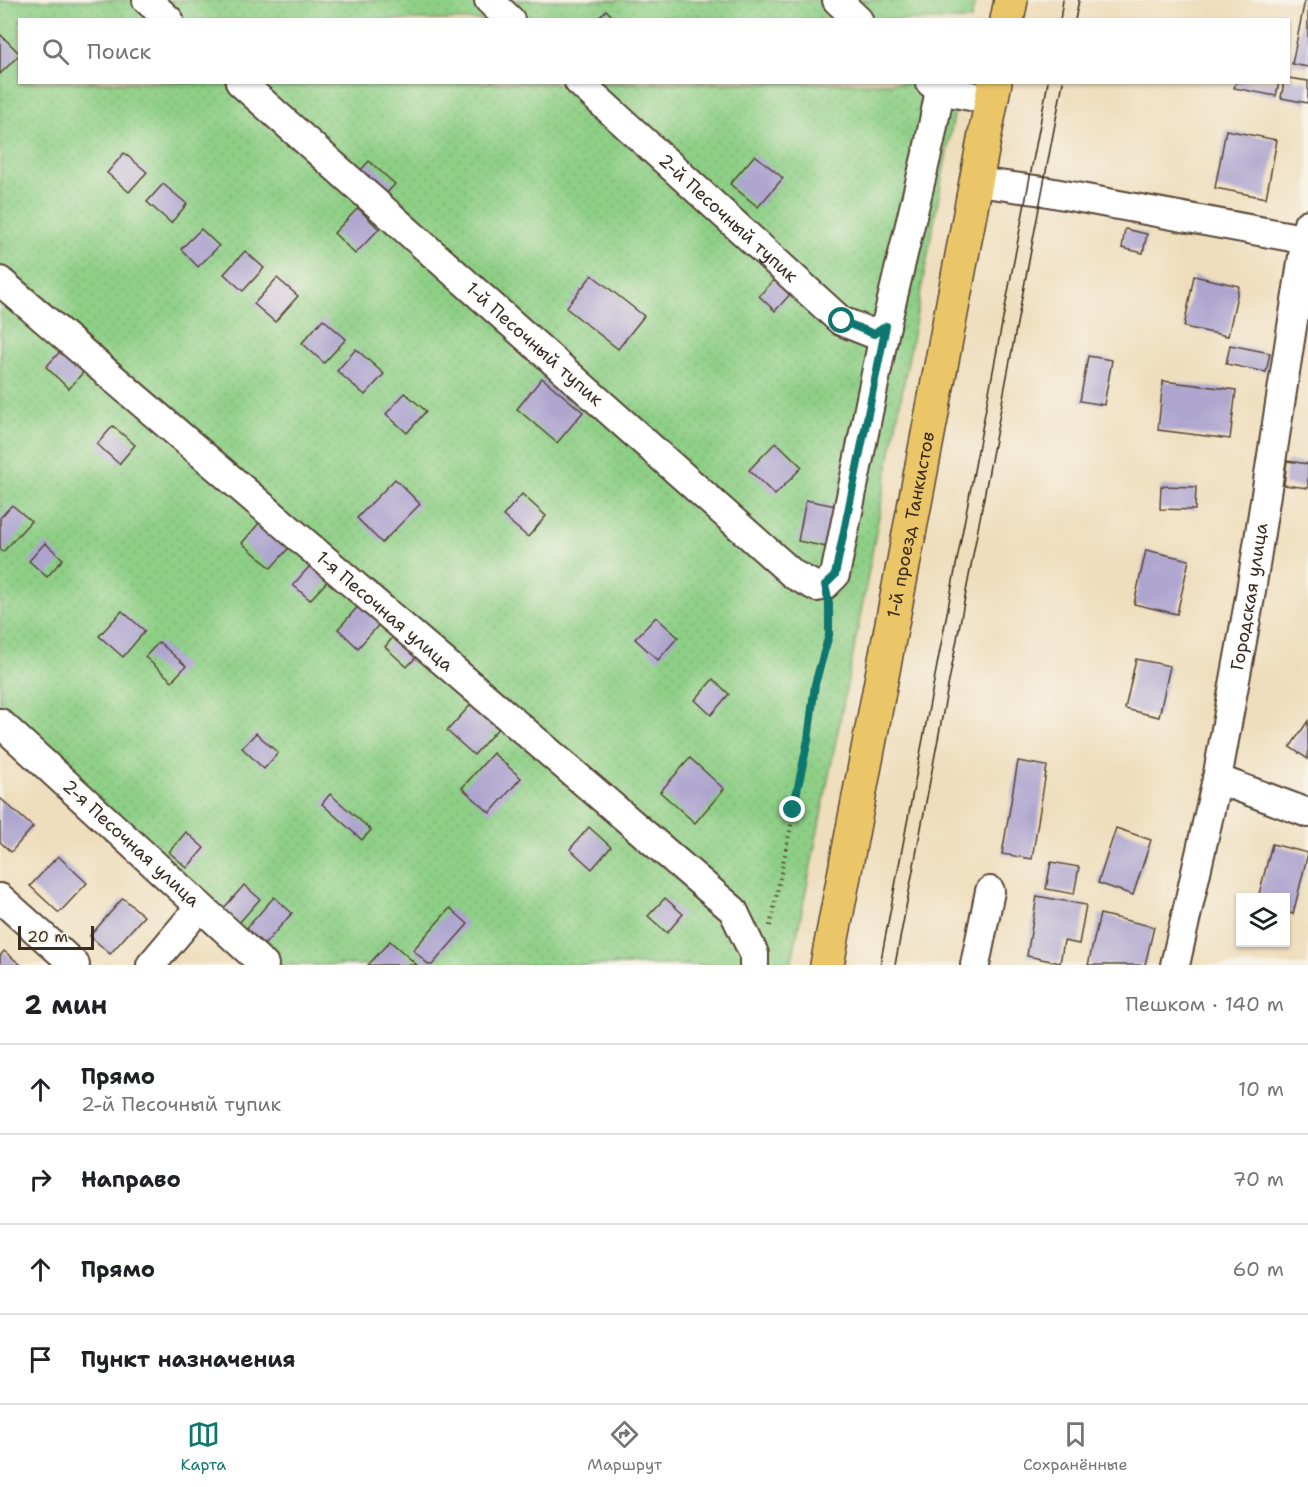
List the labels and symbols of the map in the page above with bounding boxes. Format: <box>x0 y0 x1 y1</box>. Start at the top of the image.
street label: 2-й Песочный тупик <box>654 149 803 288</box>
street label: 1-й Песочный тупик <box>461 276 608 412</box>
route start <box>828 307 854 333</box>
street label: 1-й проезд Танкистов <box>881 430 940 620</box>
street label: Городская улица <box>1225 521 1273 672</box>
street label: 1-я Песочная улица <box>311 546 458 677</box>
street label: 2-я Песочная улица <box>58 774 205 912</box>
route end <box>779 796 805 822</box>
scale bar <box>18 923 94 950</box>

